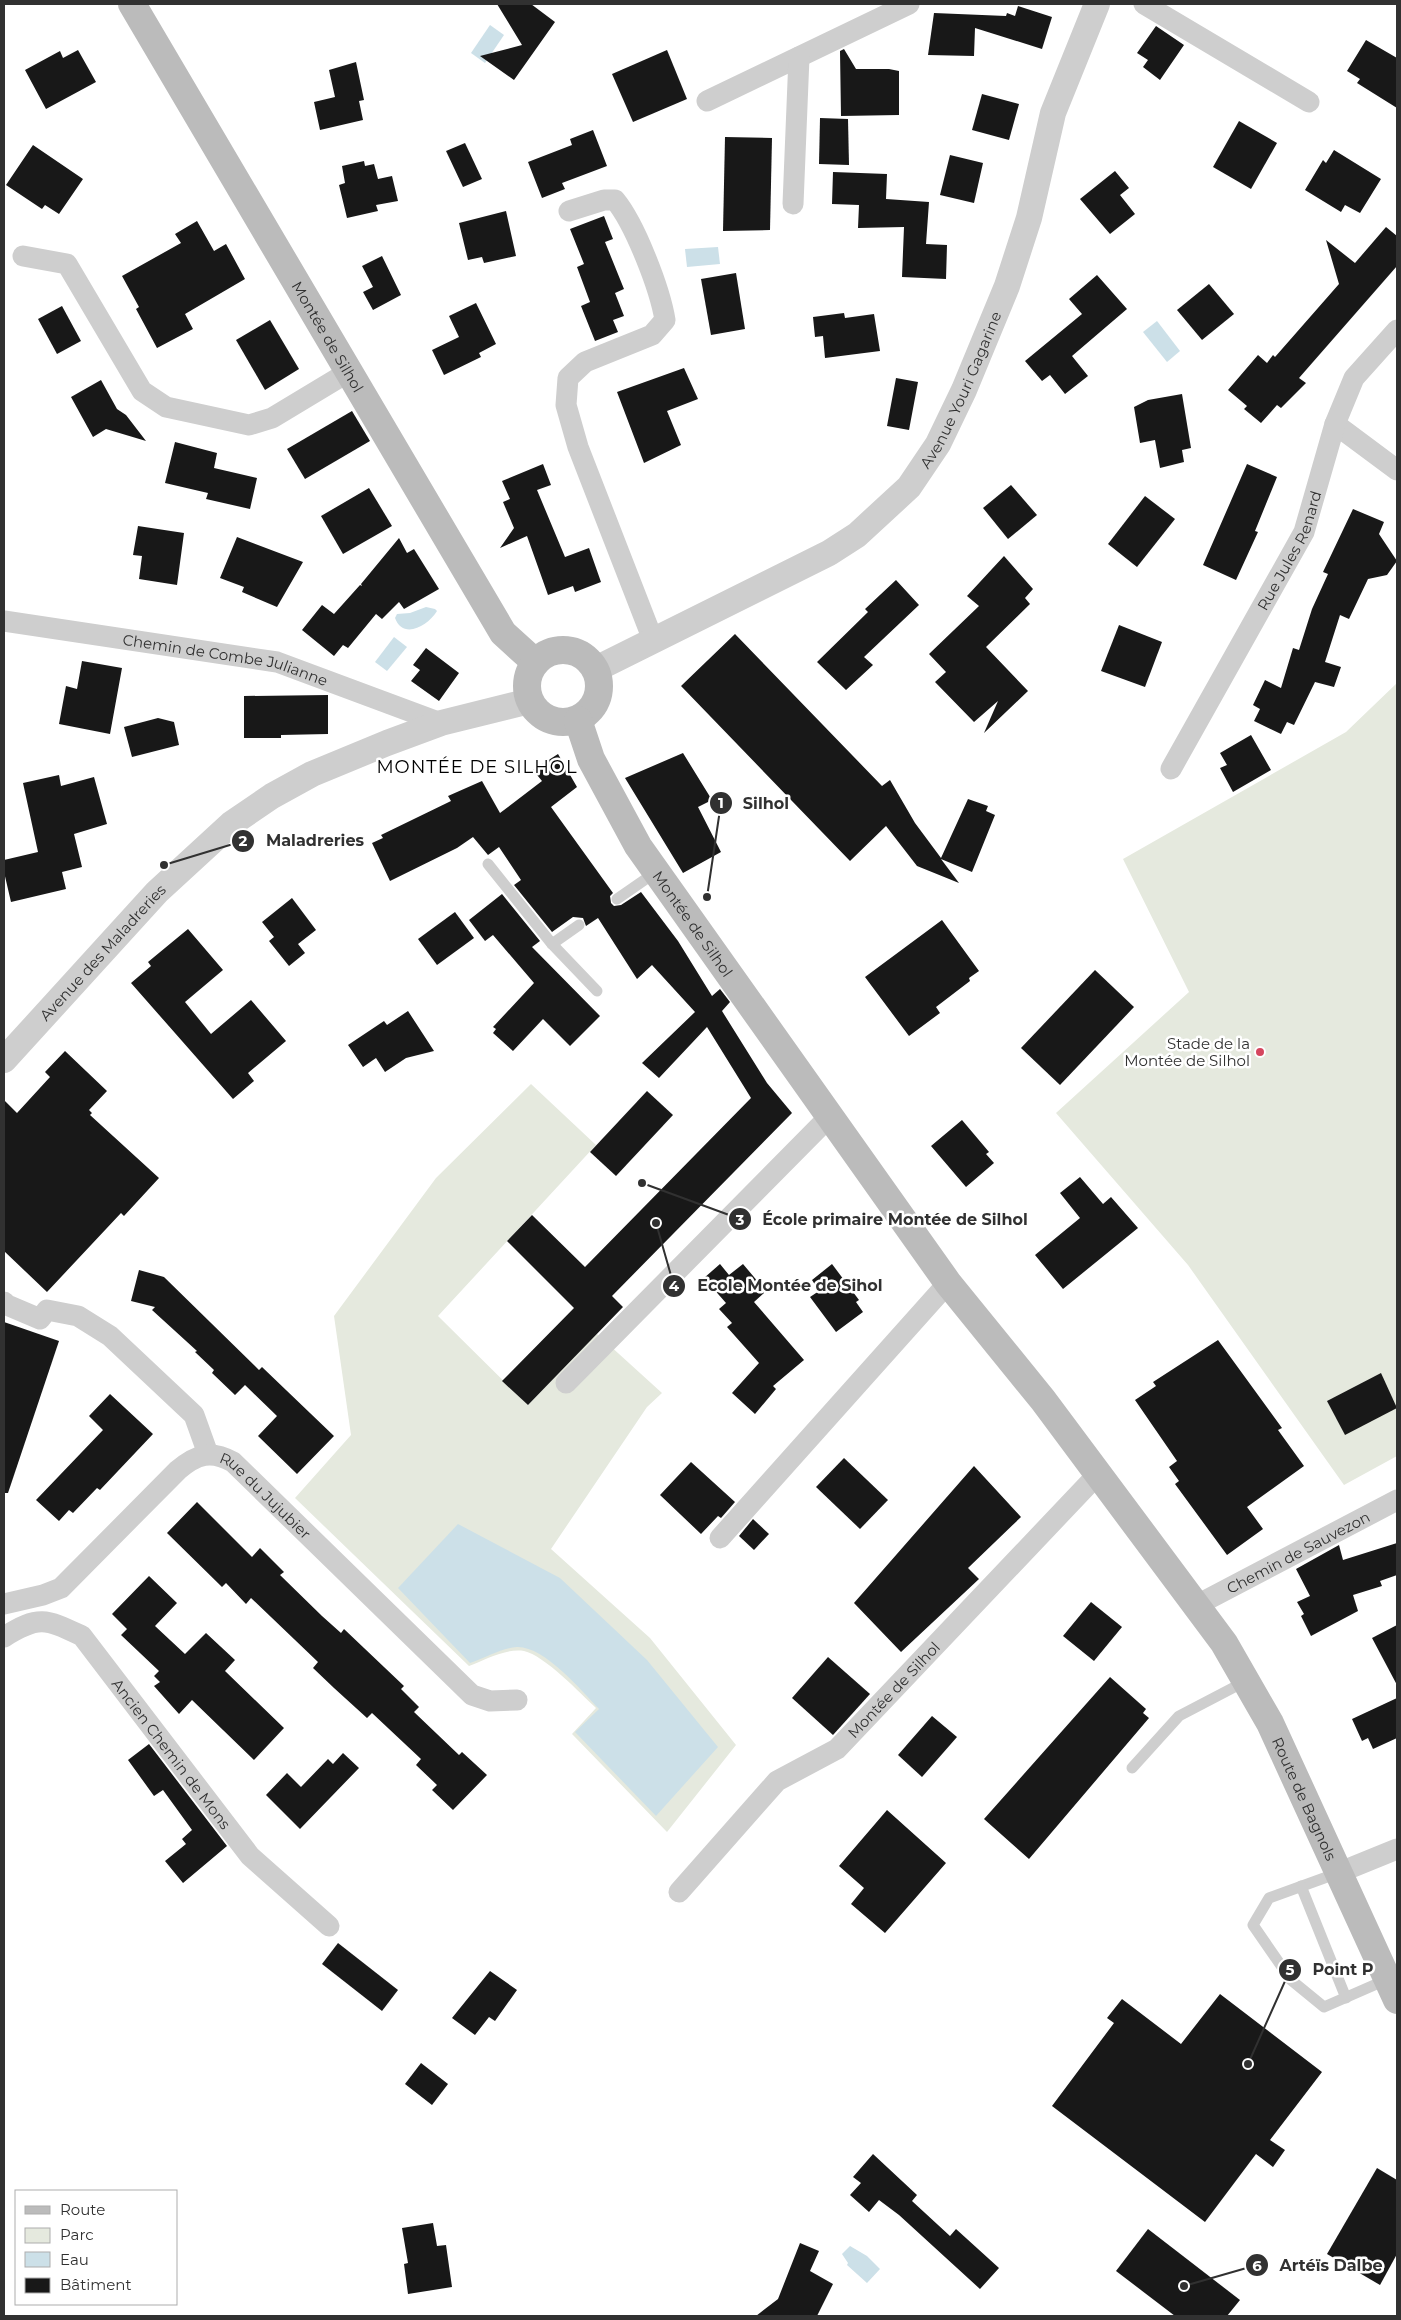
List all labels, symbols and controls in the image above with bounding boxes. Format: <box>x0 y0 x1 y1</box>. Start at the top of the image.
street label: Montée de Silhol <box>288 277 368 395</box>
street label: Avenue Youri Gagarine <box>915 308 1005 472</box>
street label: Rue Jules Renard <box>1253 488 1325 614</box>
street label: Chemin de Combe Julianne <box>121 629 331 690</box>
district label: MONTÉE DE SILHOL <box>376 756 578 778</box>
callout: Silhol <box>708 788 799 819</box>
text: 1 <box>718 793 724 812</box>
text: Silhol <box>743 794 789 813</box>
callout: Maladreries <box>231 825 374 856</box>
text: 2 <box>239 831 248 850</box>
text: Maladreries <box>266 831 365 850</box>
street label: Montée de Silhol <box>649 867 737 980</box>
street label: Avenue des Maladreries <box>35 880 169 1024</box>
place label: Stade de la Montée de Silhol <box>1124 1034 1250 1070</box>
marker: Stade de la Montée de Silhol <box>1254 1046 1266 1058</box>
callout: École primaire Montée de Silhol <box>728 1204 1038 1235</box>
text: 3 <box>735 1210 745 1229</box>
text: École primaire Montée de Silhol <box>762 1210 1028 1229</box>
callout: Ecole Montée de Sihol <box>662 1270 892 1301</box>
text: 4 <box>669 1276 680 1295</box>
text: Ecole Montée de Sihol <box>697 1276 883 1295</box>
street label: Rue du Jujubier <box>217 1448 315 1543</box>
street label: Chemin de Sauvezon <box>1223 1507 1373 1597</box>
street label: Montée de Silhol <box>843 1637 944 1742</box>
street label: Ancien Chemin de Mons <box>108 1674 235 1833</box>
street label: Route de Bagnols <box>1268 1734 1341 1863</box>
callout: Point P <box>1277 1954 1383 1985</box>
text: 5 <box>1286 1960 1295 1979</box>
text: Point P <box>1312 1960 1374 1979</box>
legend <box>15 2190 178 2305</box>
text: Route <box>60 2200 105 2219</box>
text: Parc <box>60 2225 94 2244</box>
text: Eau <box>60 2250 89 2269</box>
callout: Artéïs Dalbe <box>1244 2250 1392 2281</box>
text: 6 <box>1252 2256 1262 2275</box>
text: Artéïs Dalbe <box>1278 2256 1383 2275</box>
text: Bâtiment <box>60 2275 132 2294</box>

